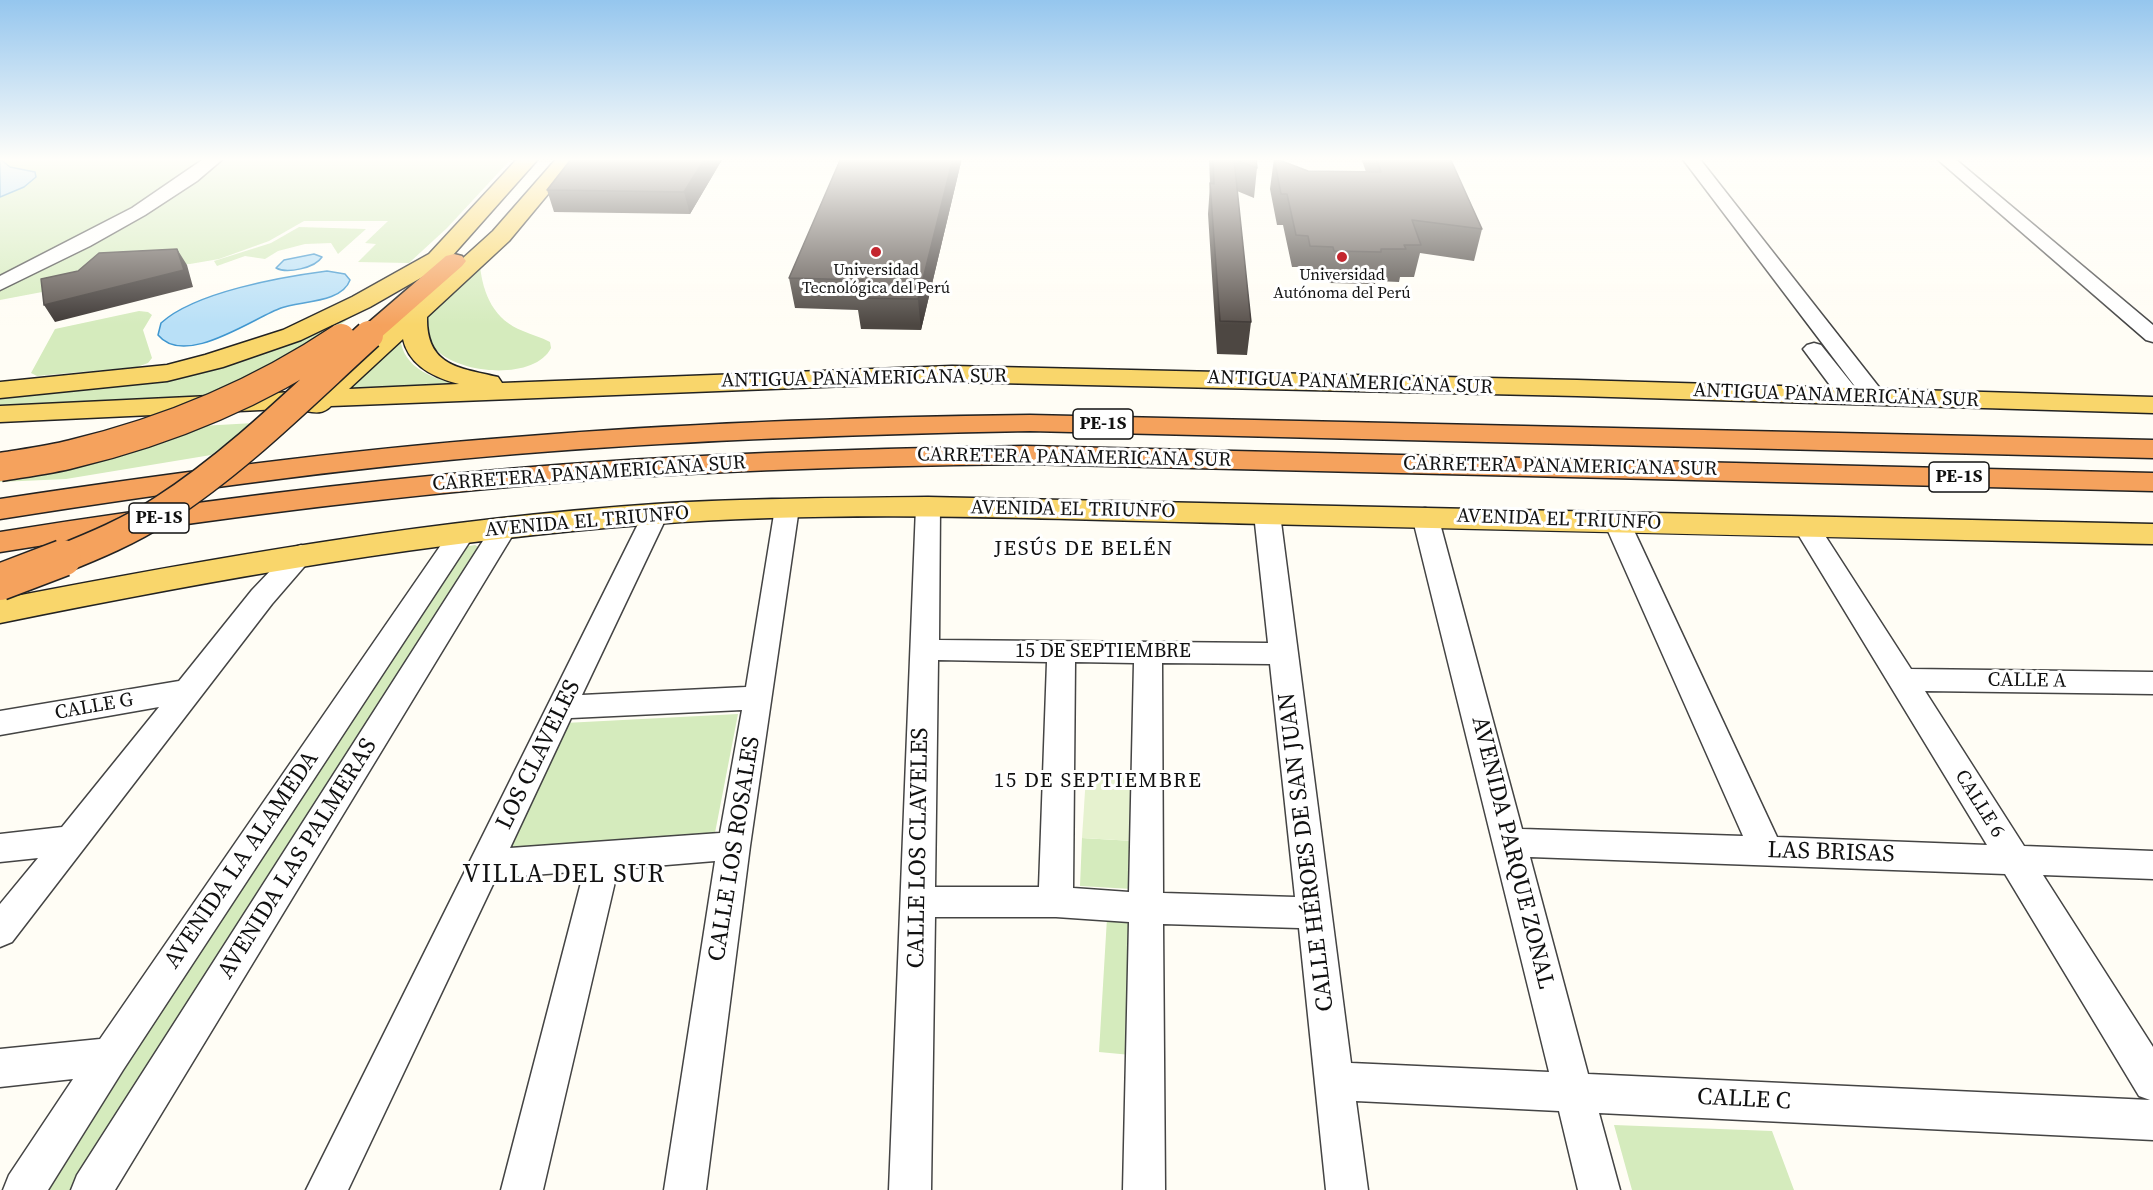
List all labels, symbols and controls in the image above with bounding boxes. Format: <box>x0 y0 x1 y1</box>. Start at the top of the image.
marker: Universidad Tecnológica del Perú <box>869 245 883 259</box>
marker: Universidad Autónoma del Perú <box>1335 250 1349 264</box>
place label: Universidad Tecnológica del Perú <box>802 261 950 299</box>
place label: Universidad Autónoma del Perú <box>1273 266 1411 304</box>
street label: ANTIGUA PANAMERICANA SUR <box>721 365 1007 393</box>
street label: ANTIGUA PANAMERICANA SUR <box>1207 366 1493 400</box>
street label: ANTIGUA PANAMERICANA SUR <box>1693 379 1979 413</box>
road number: PE-1S <box>1073 409 1133 439</box>
street label: CARRETERA PANAMERICANA SUR <box>917 443 1231 473</box>
street label: CARRETERA PANAMERICANA SUR <box>432 451 746 497</box>
street label: CARRETERA PANAMERICANA SUR <box>1403 452 1717 482</box>
road number: PE-1S <box>1929 462 1989 492</box>
street label: AVENIDA EL TRIUNFO <box>970 496 1176 524</box>
street label: AVENIDA EL TRIUNFO <box>484 501 690 543</box>
road number: PE-1S <box>129 503 189 533</box>
street label: AVENIDA EL TRIUNFO <box>1456 504 1662 536</box>
district label: JESÚS DE BELÉN <box>994 537 1174 563</box>
street label: 15 DE SEPTIEMBRE <box>1015 640 1191 664</box>
street label: CALLE A <box>1987 668 2067 694</box>
street label: LOS CLAVELES <box>490 676 588 834</box>
street label: CALLE G <box>53 688 135 726</box>
street label: CALLE HÉROES DE SAN JUAN <box>1273 691 1341 1013</box>
street label: AVENIDA PARQUE ZONAL <box>1464 714 1560 992</box>
street label: CALLE LOS CLAVELES <box>902 727 936 969</box>
street label: AVENIDA LAS PALMERAS <box>212 734 384 984</box>
street label: CALLE LOS ROSALES <box>703 734 767 964</box>
street label: AVENIDA LA ALAMEDA <box>158 746 326 974</box>
street label: CALLE 6 <box>1949 766 2009 842</box>
district label: 15 DE SEPTIEMBRE <box>994 769 1202 795</box>
street label: LAS BRISAS <box>1767 836 1895 870</box>
district label: VILLA DEL SUR <box>462 859 666 891</box>
street label: CALLE C <box>1696 1083 1792 1117</box>

